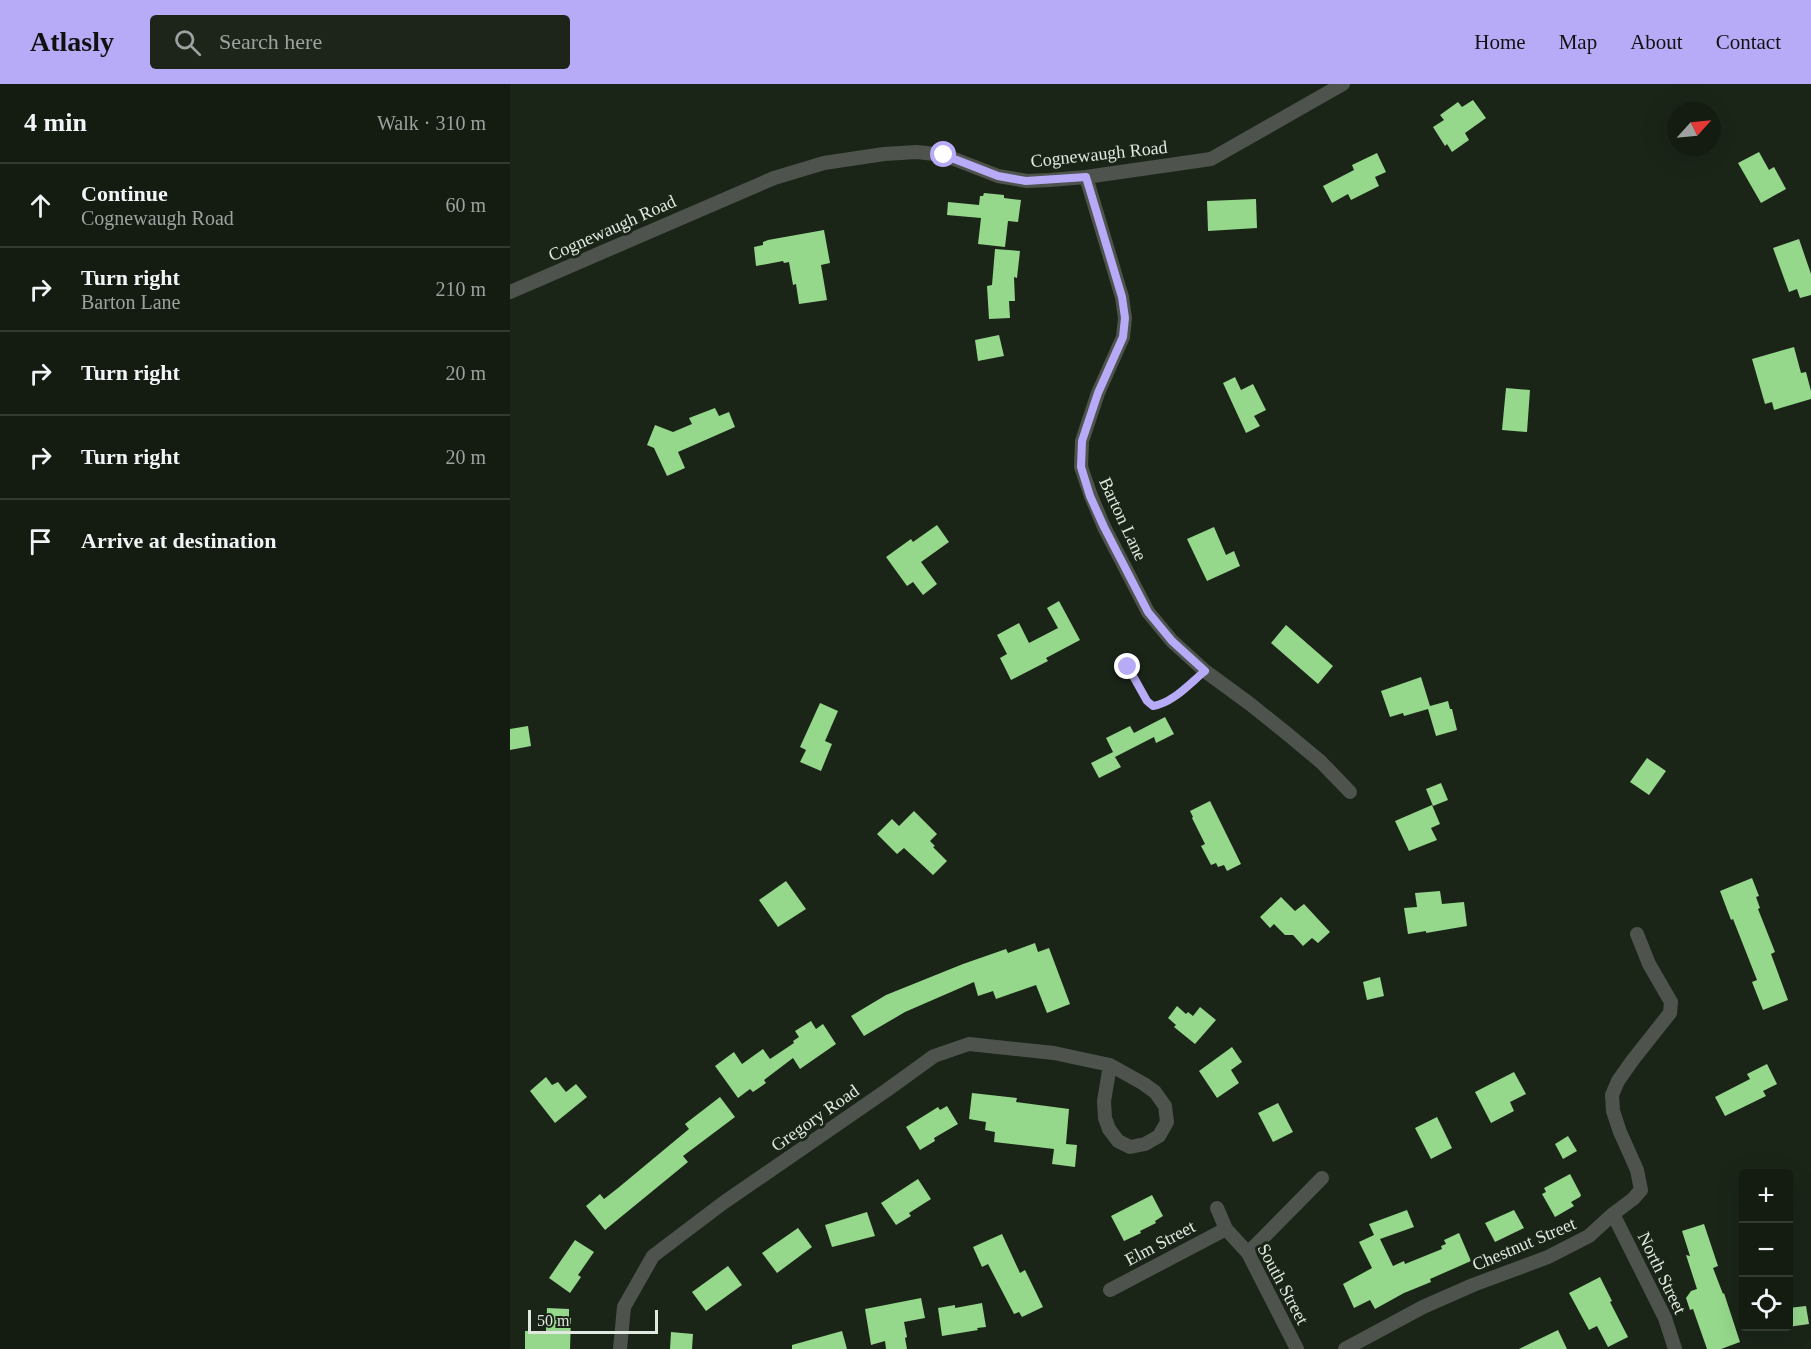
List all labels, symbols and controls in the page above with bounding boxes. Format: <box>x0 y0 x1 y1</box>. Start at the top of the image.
search box <box>150 15 570 69</box>
text: Atlasly <box>30 26 114 57</box>
icon: search <box>171 26 204 59</box>
text: Search here <box>219 29 322 54</box>
text: Home <box>1474 30 1526 54</box>
text: Map <box>1559 30 1597 54</box>
text: About <box>1630 30 1683 54</box>
text: Contact <box>1716 30 1781 54</box>
north arrow <box>1667 102 1721 156</box>
text: 4 min <box>24 108 87 137</box>
text: Walk · 310 m <box>377 112 486 134</box>
street label: Cognewaugh Road <box>1030 137 1168 171</box>
route start <box>930 141 956 167</box>
text: Continue <box>81 181 168 206</box>
icon: ahead <box>24 189 57 222</box>
street label: Cognewaugh Road <box>545 191 679 265</box>
text: 60 m <box>445 194 486 216</box>
text: Cognewaugh Road <box>81 207 234 229</box>
text: Turn right <box>81 265 180 290</box>
icon: right <box>24 273 57 306</box>
text: 210 m <box>435 278 486 300</box>
text: Barton Lane <box>81 291 180 313</box>
icon: right <box>24 357 57 390</box>
text: Turn right <box>81 360 180 385</box>
text: 20 m <box>445 362 486 384</box>
icon: right <box>24 441 57 474</box>
text: Turn right <box>81 444 180 469</box>
text: 20 m <box>445 446 486 468</box>
street label: Barton Lane <box>1095 474 1151 564</box>
icon: arrive <box>24 525 57 558</box>
text: Arrive at destination <box>81 528 277 553</box>
route end <box>1114 653 1140 679</box>
street label: Gregory Road <box>767 1080 863 1156</box>
map controls <box>1739 1169 1793 1331</box>
button: + <box>1739 1169 1793 1223</box>
street label: Chestnut Street <box>1469 1213 1579 1275</box>
street label: Elm Street <box>1122 1216 1198 1270</box>
button: − <box>1739 1223 1793 1277</box>
street label: North Street <box>1634 1229 1690 1317</box>
street label: South Street <box>1253 1240 1313 1328</box>
button: locate <box>1739 1277 1793 1331</box>
scale bar <box>528 1307 658 1334</box>
text: 50 m <box>537 1312 569 1329</box>

